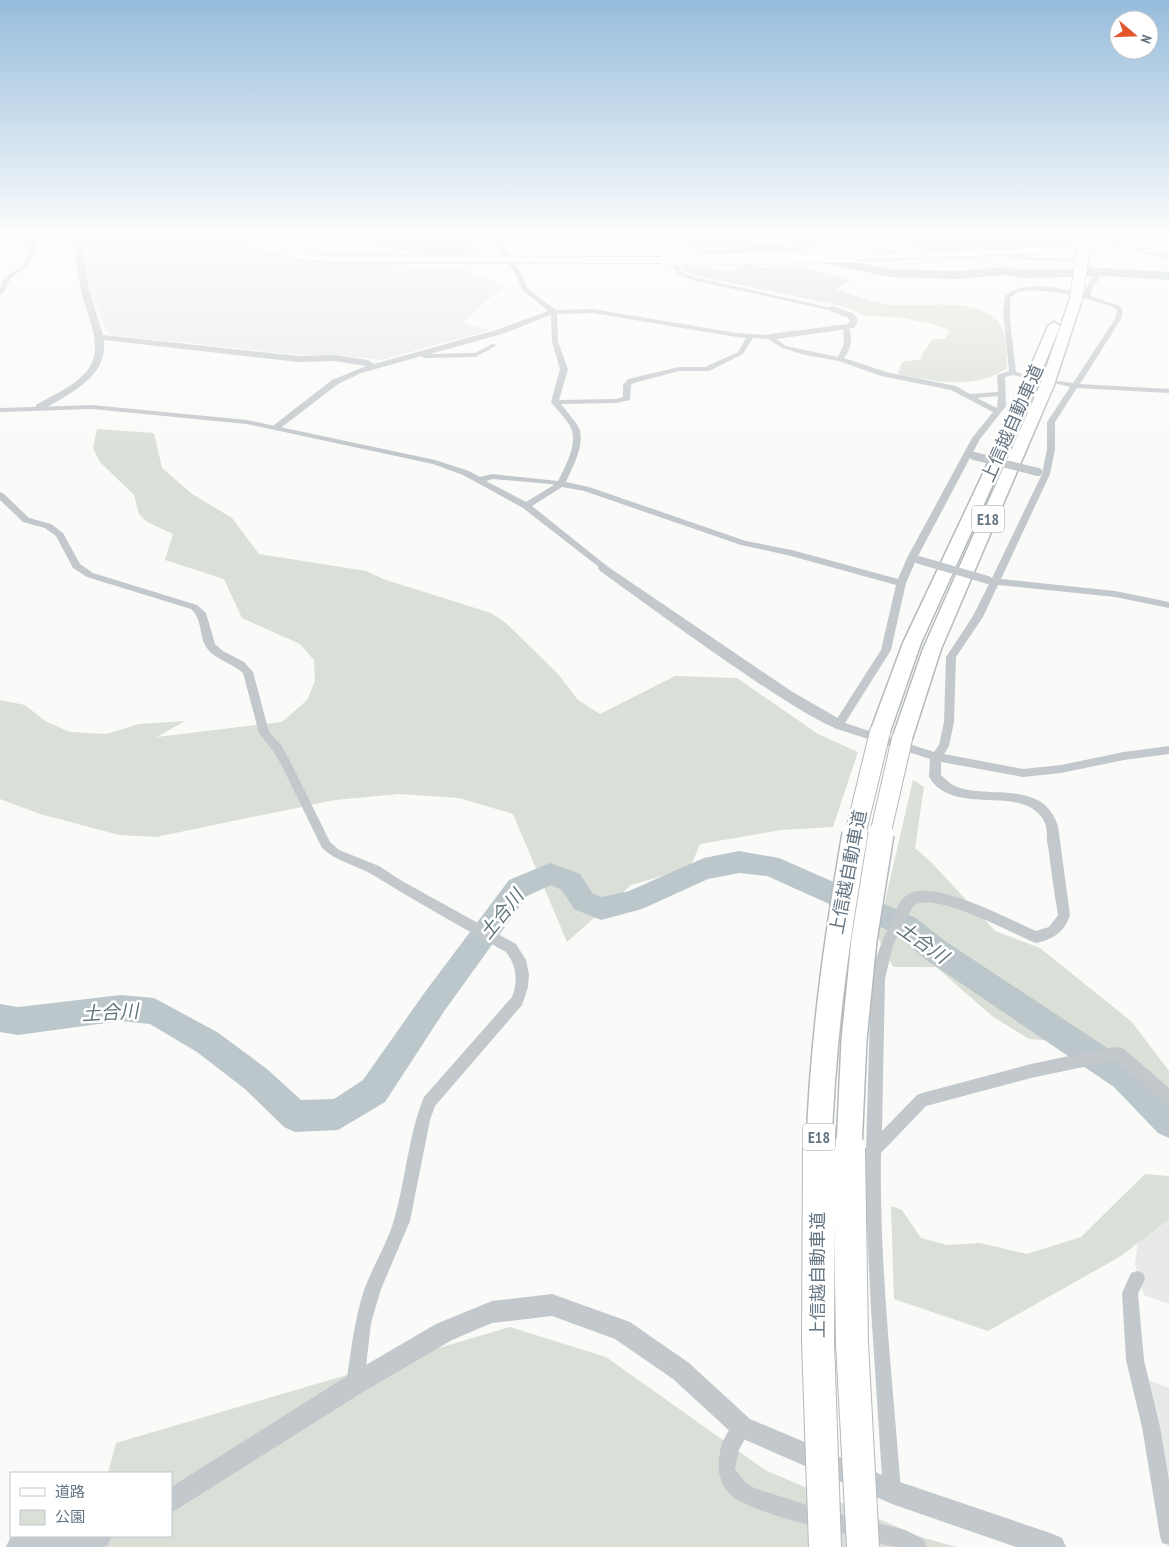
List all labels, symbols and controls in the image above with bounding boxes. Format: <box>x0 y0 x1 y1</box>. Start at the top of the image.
north arrow <box>1109 10 1159 60</box>
text: N <box>1137 33 1156 46</box>
street label: 上信越自動車道 <box>976 361 1048 485</box>
road number: E18 <box>972 506 1004 532</box>
street label: 上信越自動車道 <box>825 808 871 936</box>
water label: 土合川 <box>474 883 530 944</box>
water label: 土合川 <box>893 916 955 969</box>
water label: 土合川 <box>81 998 141 1025</box>
road number: E18 <box>803 1124 835 1150</box>
street label: 上信越自動車道 <box>806 1212 829 1338</box>
legend <box>10 1472 172 1537</box>
text: 道路 <box>55 1482 85 1501</box>
text: 公園 <box>55 1507 85 1526</box>

